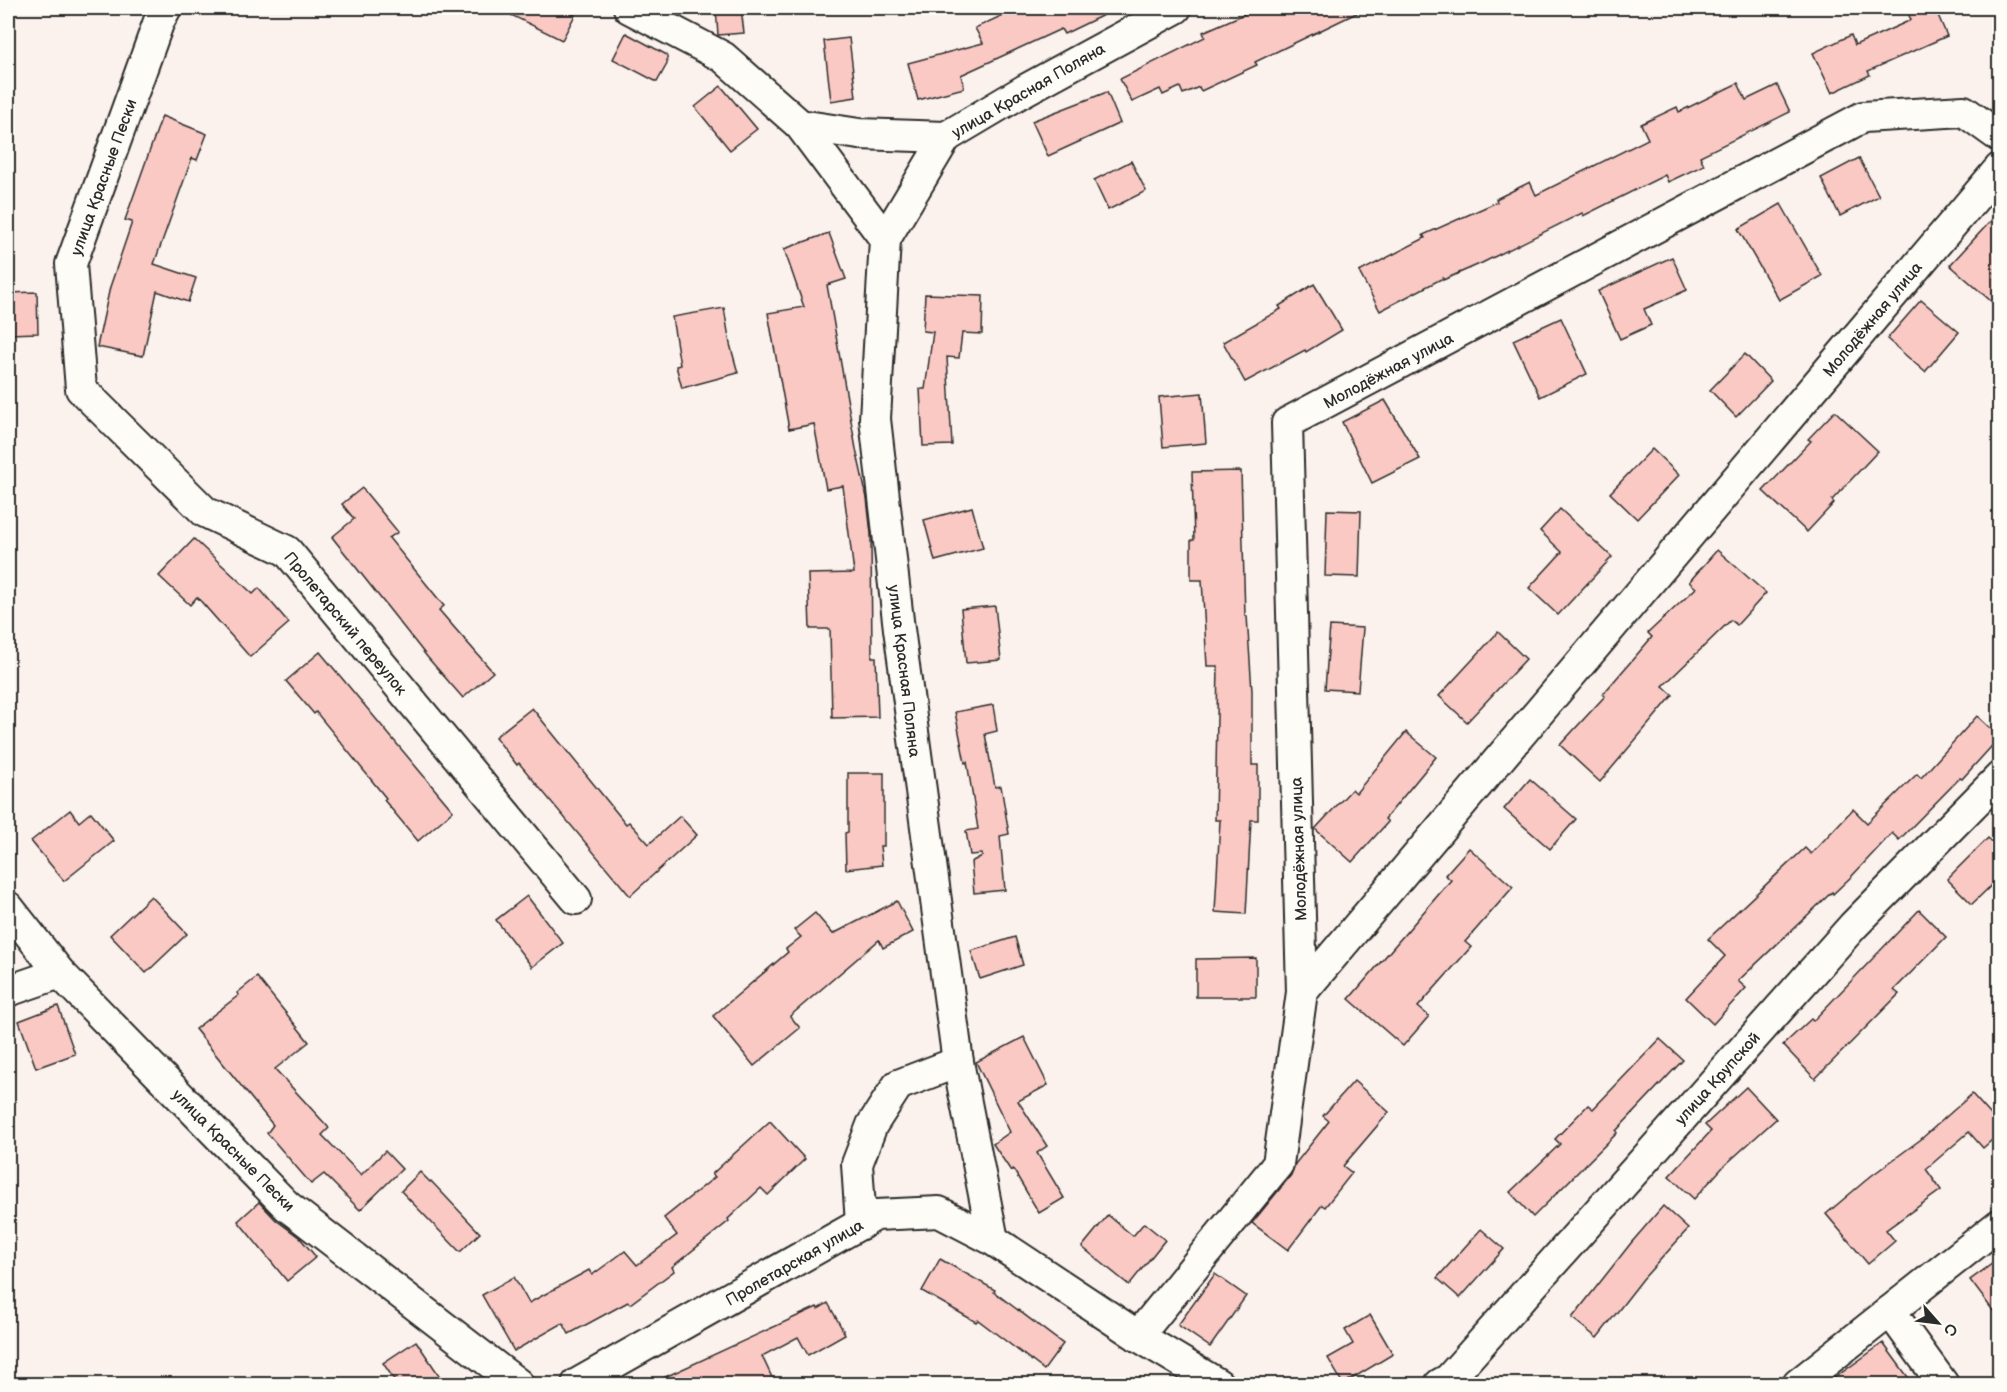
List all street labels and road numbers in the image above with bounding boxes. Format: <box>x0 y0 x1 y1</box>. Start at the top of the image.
street label: улица Красная Поляна <box>949 39 1109 143</box>
street label: улица Красные Пески <box>67 97 142 258</box>
street label: Молодёжная улица <box>1820 258 1927 381</box>
street label: Молодёжная улица <box>1321 329 1457 414</box>
street label: Пролетарский переулок <box>279 549 411 700</box>
street label: улица Красная Поляна <box>884 584 924 759</box>
street label: Молодёжная улица <box>1287 776 1312 921</box>
street label: улица Крупской <box>1672 1029 1765 1129</box>
street label: улица Красные Пески <box>168 1086 298 1216</box>
street label: Пролетарская улица <box>723 1216 867 1310</box>

